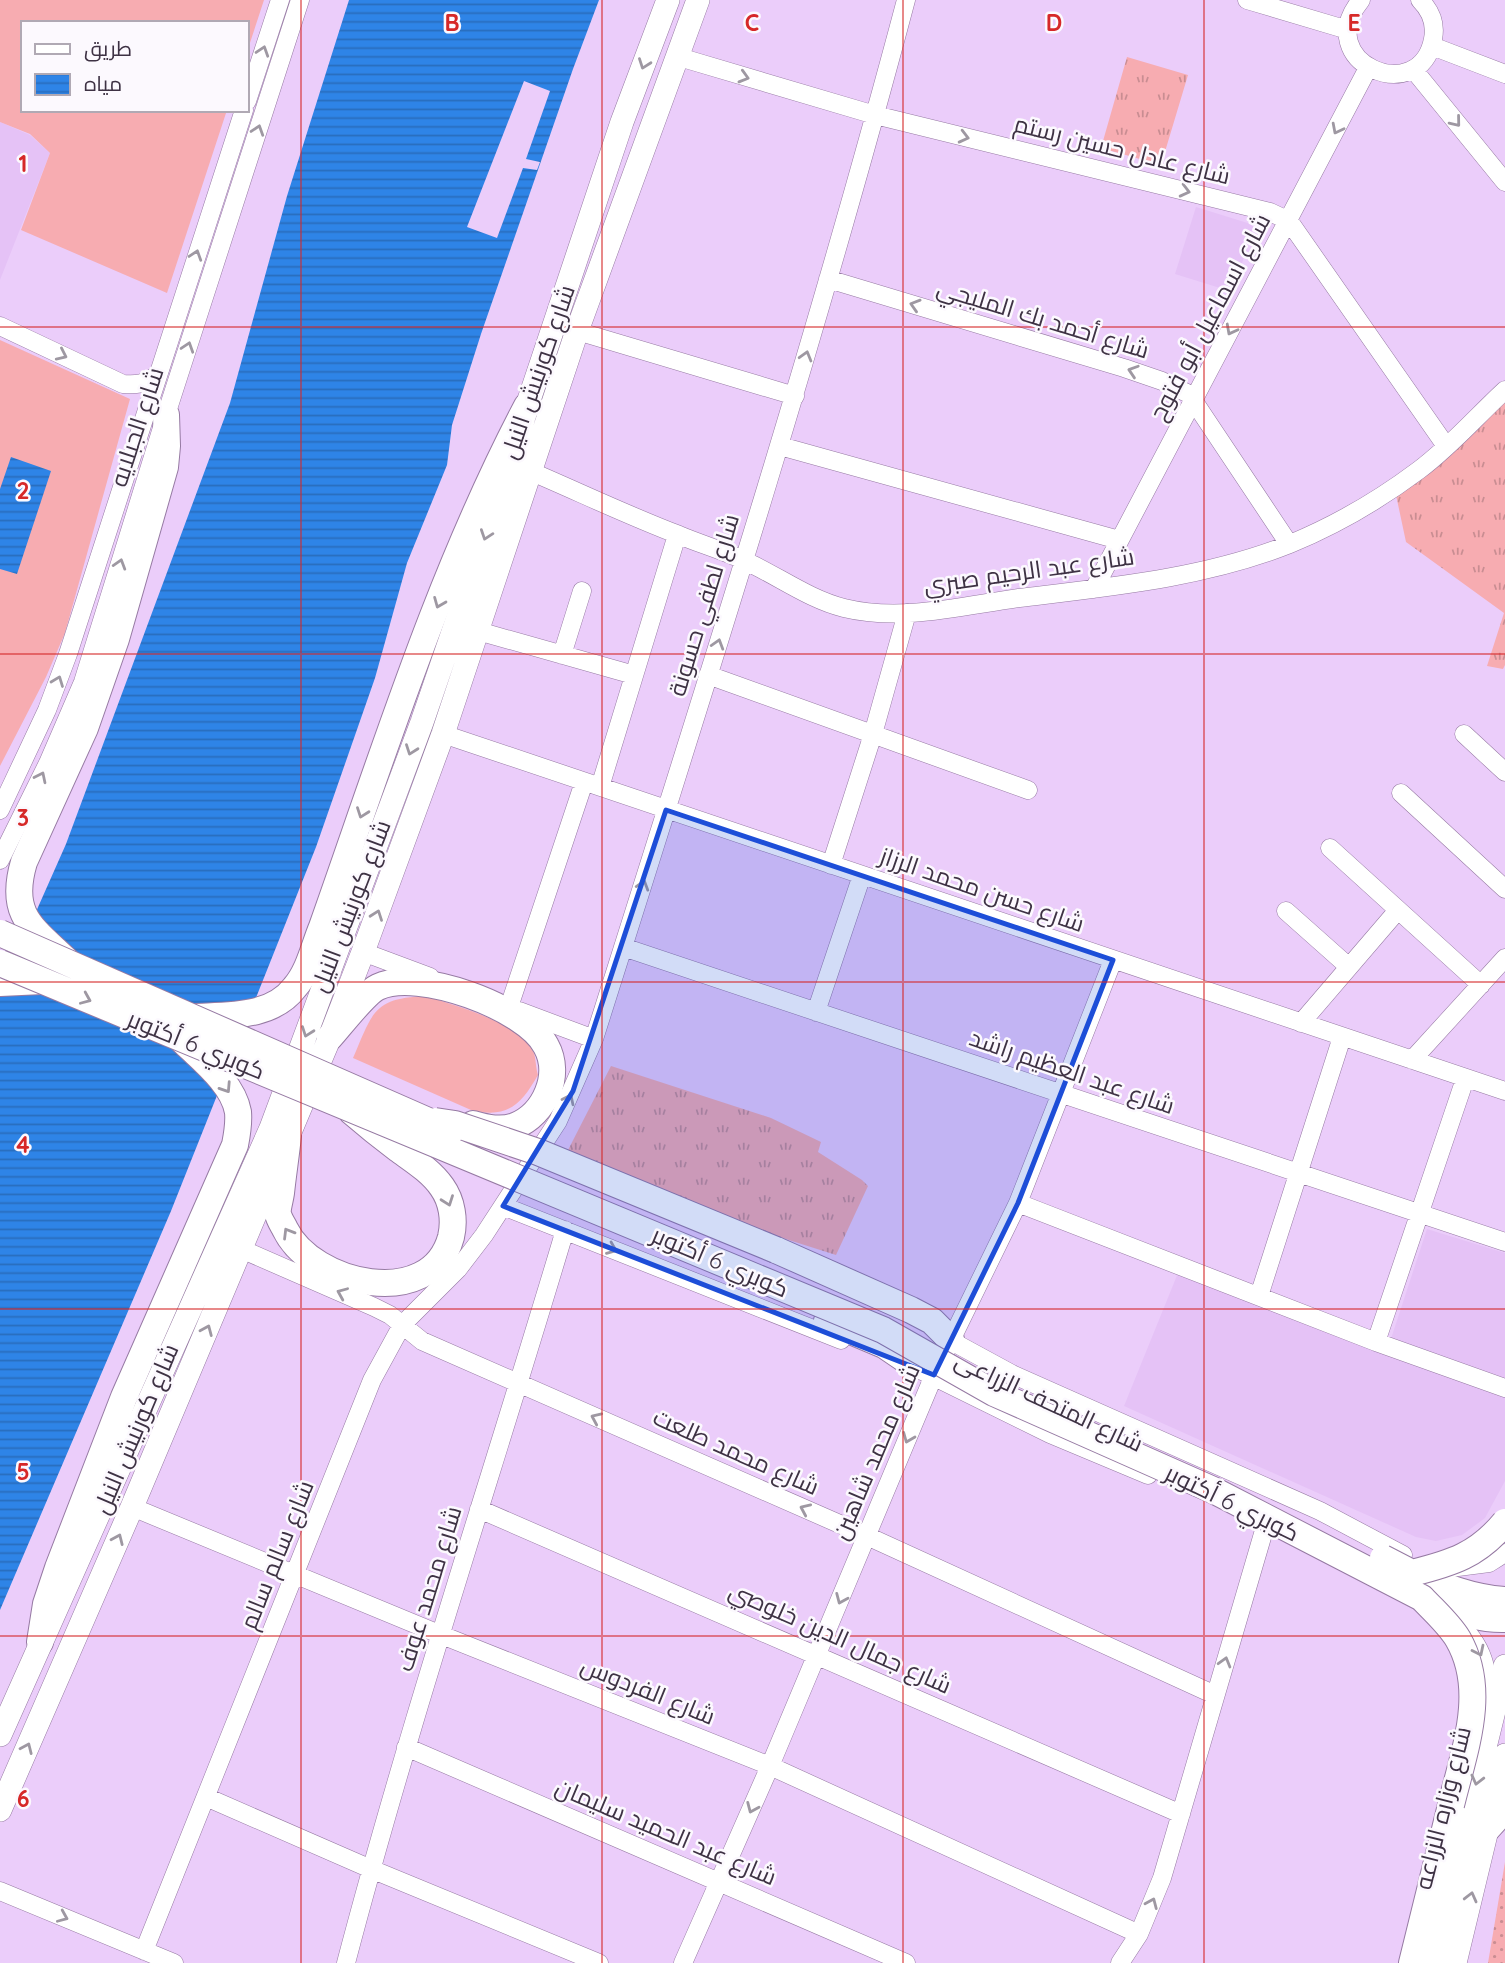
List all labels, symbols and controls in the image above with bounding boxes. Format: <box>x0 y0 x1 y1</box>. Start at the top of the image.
text: B <box>444 8 460 37</box>
text: C <box>745 8 759 37</box>
text: D <box>1046 8 1062 37</box>
text: E <box>1347 8 1361 37</box>
legend <box>21 21 248 112</box>
text: طريق <box>84 35 132 62</box>
one-way arrow <box>255 45 270 57</box>
one-way arrow <box>638 57 652 69</box>
one-way arrow <box>738 68 750 83</box>
text: مياه <box>84 70 122 96</box>
street label: شارع عادل حسين رستم <box>1011 108 1233 192</box>
one-way arrow <box>1448 114 1461 126</box>
one-way arrow <box>1332 122 1345 134</box>
one-way arrow <box>250 125 264 137</box>
one-way arrow <box>958 129 970 143</box>
text: 1 <box>19 149 27 178</box>
one-way arrow <box>1179 183 1191 197</box>
street label: شارع اسماعيل أبو فتوح <box>1142 208 1278 426</box>
one-way arrow <box>188 249 202 261</box>
street label: شارع أحمد بك المليجي <box>932 271 1153 369</box>
street label: شارع كورنيش النيل <box>493 281 583 463</box>
one-way arrow <box>909 299 921 314</box>
one-way arrow <box>1225 323 1239 335</box>
one-way arrow <box>180 341 194 353</box>
one-way arrow <box>55 347 67 361</box>
one-way arrow <box>798 351 813 363</box>
street label: شارع الجبلايه <box>103 363 171 491</box>
one-way arrow <box>1127 365 1139 379</box>
text: 2 <box>16 476 30 505</box>
street label: شارع لطفي حسونة <box>661 510 750 701</box>
one-way arrow <box>480 529 494 541</box>
street label: شارع عبد الرحيم صبري <box>922 540 1137 604</box>
one-way arrow <box>111 558 126 570</box>
one-way arrow <box>434 596 448 608</box>
one-way arrow <box>709 638 724 650</box>
one-way arrow <box>49 675 63 687</box>
one-way arrow <box>406 743 420 755</box>
one-way arrow <box>33 772 47 784</box>
text: 3 <box>17 803 29 832</box>
one-way arrow <box>356 806 370 819</box>
street label: شارع كورنيش النيل <box>303 815 399 997</box>
street label: شارع حسن محمد الرزاز <box>873 839 1089 940</box>
one-way arrow <box>635 879 649 891</box>
one-way arrow <box>369 910 383 922</box>
one-way arrow <box>78 991 91 1005</box>
street label: كوبري 6 أكتوبر <box>120 1002 270 1089</box>
street label: شارع عبد العظيم راشد <box>965 1022 1179 1122</box>
one-way arrow <box>301 1025 315 1037</box>
one-way arrow <box>217 1080 230 1093</box>
one-way arrow <box>560 1094 574 1106</box>
text: 4 <box>16 1130 30 1159</box>
one-way arrow <box>440 1195 454 1207</box>
street label: كوبري 6 أكتوبر <box>644 1218 793 1307</box>
one-way arrow <box>283 1227 296 1240</box>
one-way arrow <box>605 1241 617 1255</box>
one-way arrow <box>337 1287 349 1301</box>
one-way arrow <box>199 1324 213 1337</box>
street label: شارع كورنيش النيل <box>86 1339 186 1519</box>
street label: شارع المتحف الزراعى <box>950 1344 1148 1460</box>
street label: شارع محمد شاهين <box>824 1359 928 1545</box>
street label: شارع محمد طلعت <box>648 1401 824 1503</box>
one-way arrow <box>591 1412 603 1426</box>
one-way arrow <box>902 1431 916 1444</box>
street label: كوبري 6 أكتوبر <box>1157 1456 1305 1551</box>
text: 5 <box>16 1457 30 1486</box>
street label: شارع سالم سالم <box>233 1476 321 1634</box>
street label: شارع محمد عوف <box>389 1502 469 1676</box>
one-way arrow <box>800 1503 812 1517</box>
one-way arrow <box>110 1534 124 1546</box>
street label: شارع جمال الدين خلوصي <box>723 1574 956 1703</box>
one-way arrow <box>835 1592 849 1604</box>
one-way arrow <box>1471 1644 1485 1656</box>
street label: شارع الفردوس <box>576 1649 720 1733</box>
one-way arrow <box>1216 1656 1231 1668</box>
street label: شارع وزاره الزراعه <box>1407 1723 1479 1893</box>
one-way arrow <box>19 1743 33 1755</box>
street label: شارع عبد الحميد سليمان <box>550 1771 782 1893</box>
one-way arrow <box>1471 1774 1485 1786</box>
text: 6 <box>17 1784 29 1813</box>
one-way arrow <box>746 1801 760 1814</box>
one-way arrow <box>1463 1891 1477 1903</box>
one-way arrow <box>1144 1898 1158 1910</box>
one-way arrow <box>56 1909 68 1923</box>

